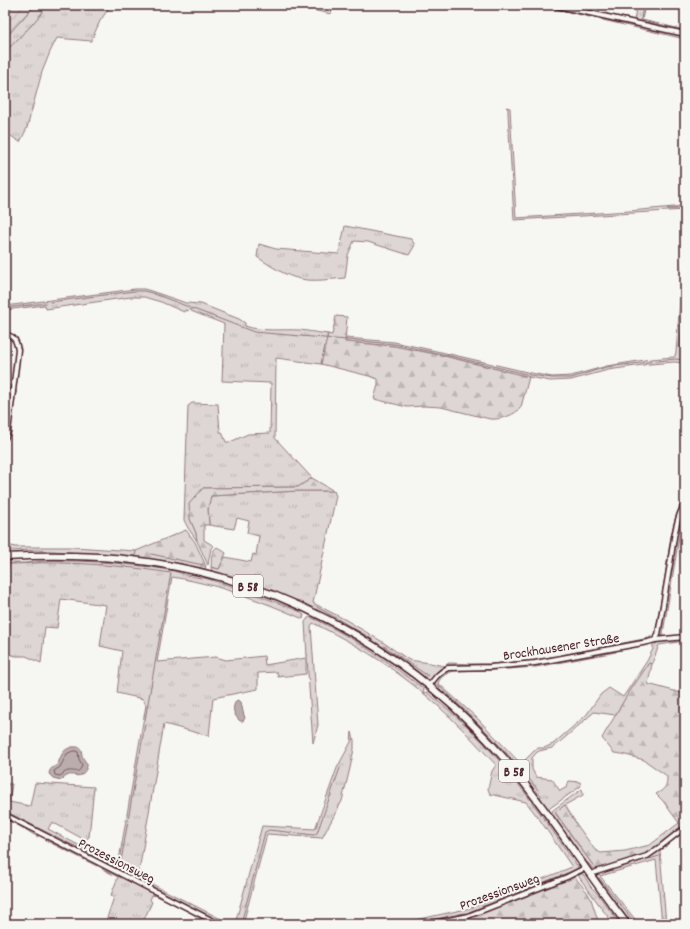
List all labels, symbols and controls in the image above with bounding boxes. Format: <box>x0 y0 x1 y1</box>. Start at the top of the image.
road number: B 58 <box>233 575 263 597</box>
street label: Brockhausener Straße <box>502 629 621 667</box>
road number: B 58 <box>499 760 529 782</box>
street label: Prozessionsweg <box>74 834 158 890</box>
street label: Prozessionsweg <box>457 869 542 917</box>

